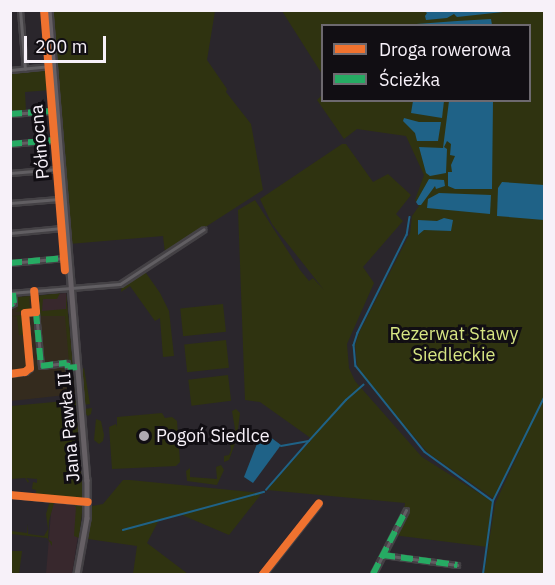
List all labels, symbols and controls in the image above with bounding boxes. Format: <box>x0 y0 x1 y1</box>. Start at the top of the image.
scale bar <box>27 24 110 62</box>
legend <box>321 24 531 102</box>
text: 200 m <box>35 35 87 58</box>
text: Droga rowerowa <box>379 38 511 61</box>
text: Ścieżka <box>379 68 440 91</box>
street label: Północna <box>26 104 54 180</box>
park label: Rezerwat Stawy Siedleckie <box>390 324 518 366</box>
street label: Jana Pawła II <box>53 371 85 483</box>
place label: Pogoń Siedlce <box>156 425 270 447</box>
marker: Pogoń Siedlce <box>137 429 151 443</box>

